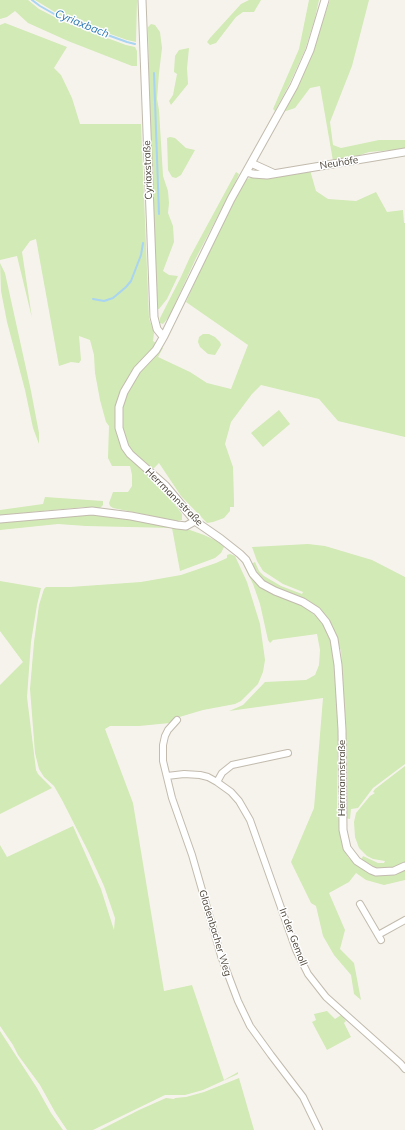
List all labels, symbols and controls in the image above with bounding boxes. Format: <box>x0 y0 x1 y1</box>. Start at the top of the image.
water label: Cyriaxbach <box>53 7 111 41</box>
street label: Cyriaxstraße <box>141 140 155 200</box>
street label: Neuhöfe <box>319 154 359 172</box>
street label: Herrmannstraße <box>143 466 205 528</box>
street label: Herrmannstraße <box>336 740 348 816</box>
street label: Gladenbacher Weg <box>196 888 234 978</box>
street label: In der Gemoll <box>277 906 309 968</box>

